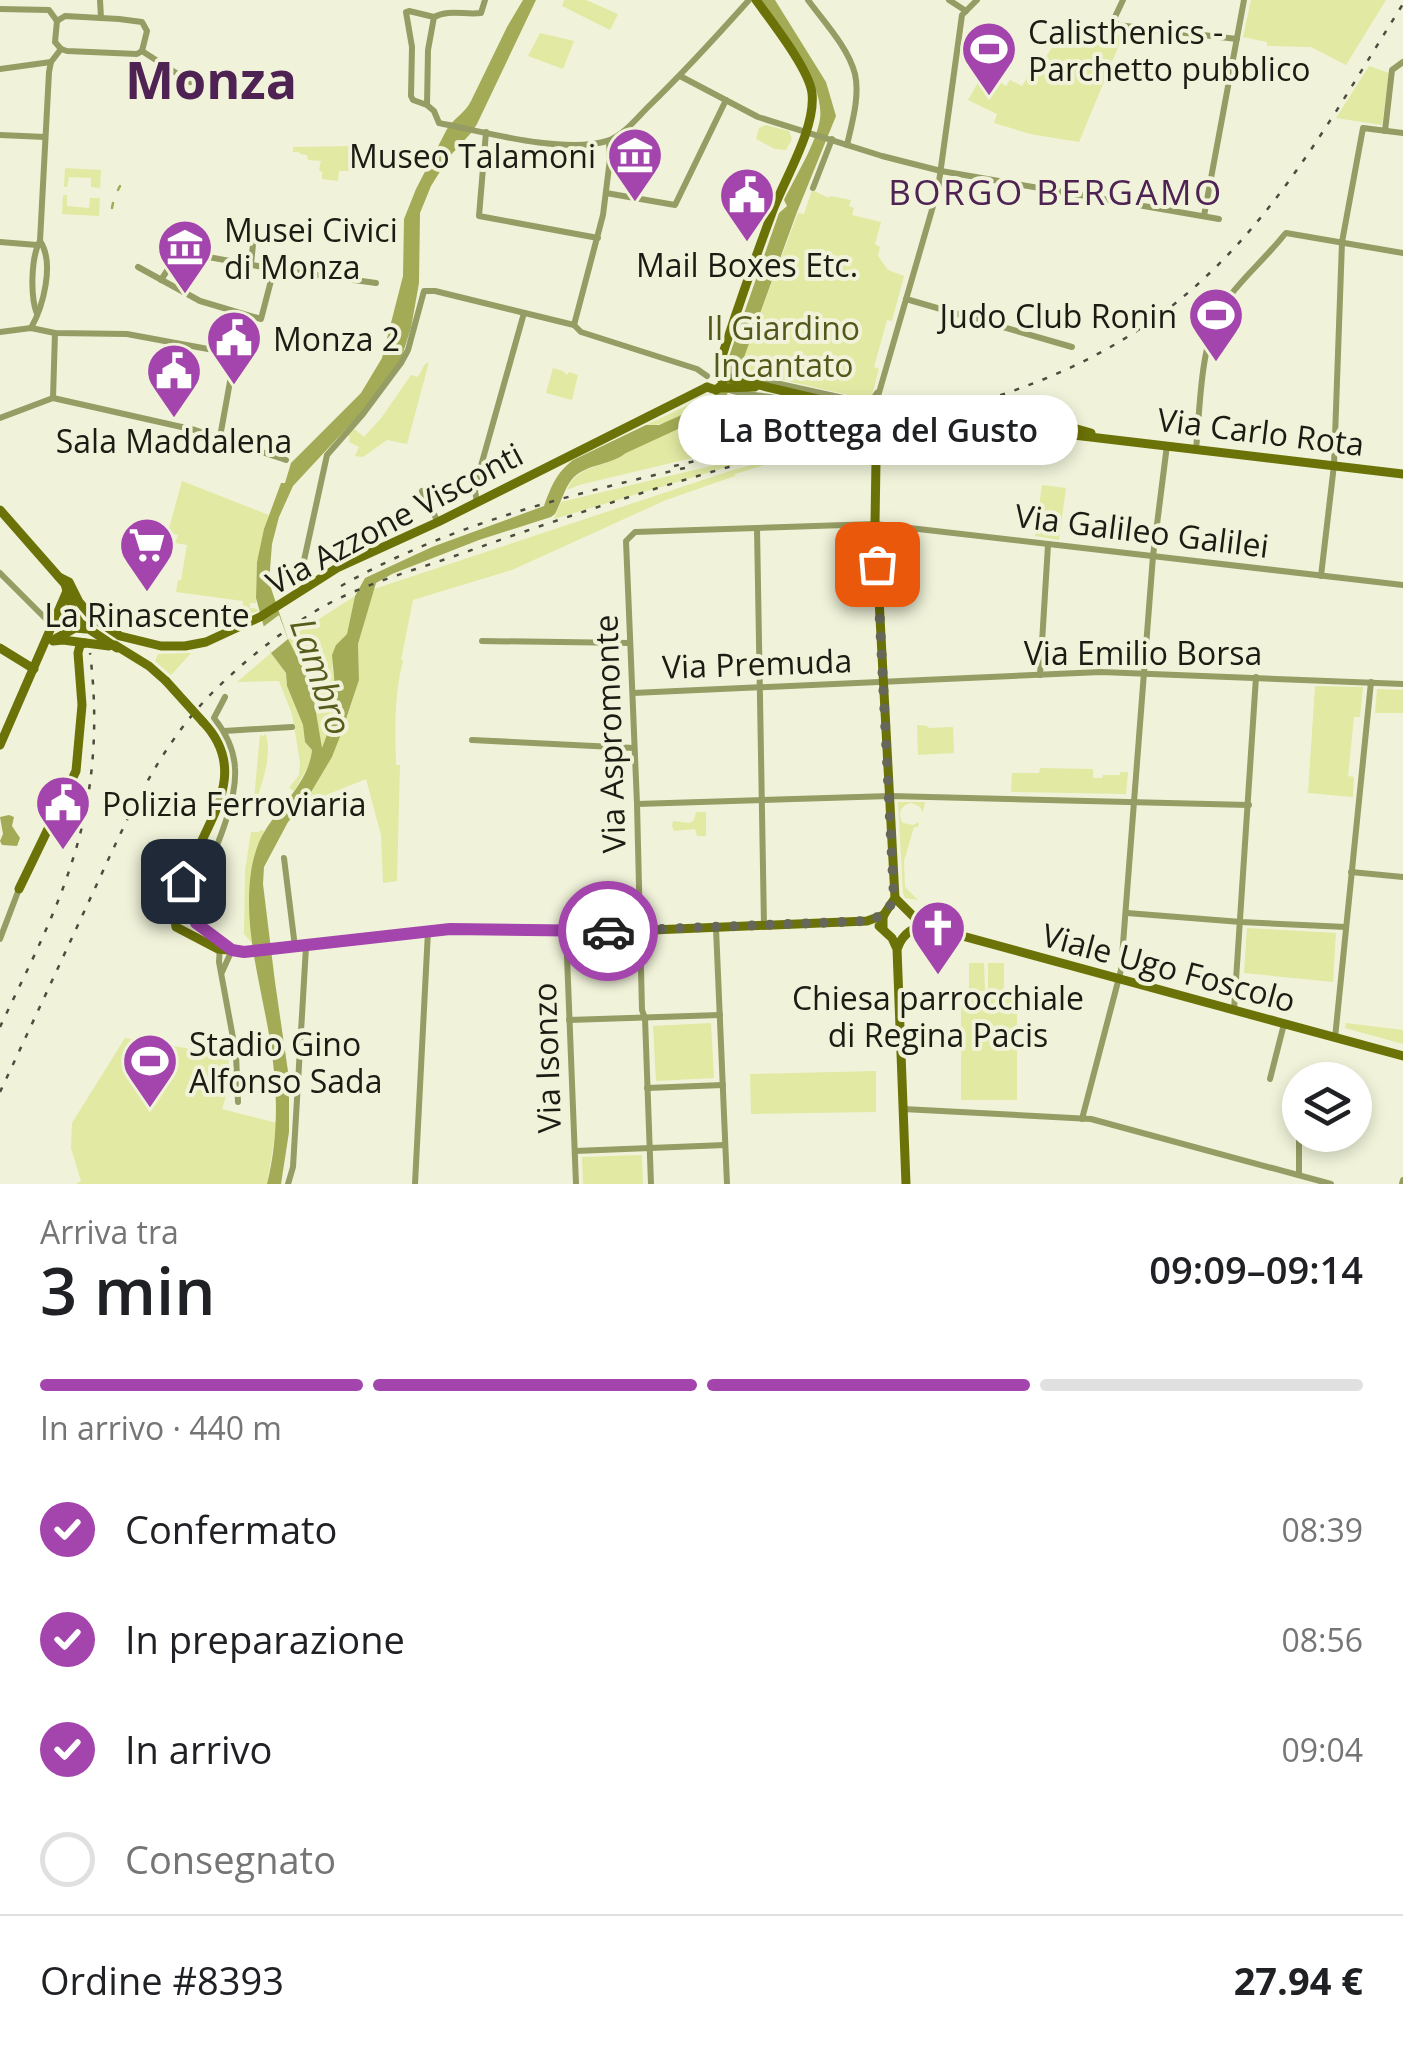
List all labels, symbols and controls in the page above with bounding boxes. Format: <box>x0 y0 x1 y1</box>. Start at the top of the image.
place label: Calisthenics - Parchetto pubblico <box>1028 10 1311 90</box>
sports icon: Calisthenics - Parchetto pubblico <box>959 19 1019 98</box>
district label: Monza <box>125 43 297 114</box>
museum icon: Museo Talamoni <box>605 125 665 204</box>
place label: Museo Talamoni <box>349 134 596 177</box>
public building icon: Mail Boxes Etc. <box>717 165 777 244</box>
district label: BORGO BERGAMO <box>888 168 1224 215</box>
place label: Musei Civici di Monza <box>224 208 398 288</box>
museum icon: Musei Civici di Monza <box>155 217 215 296</box>
place label: Mail Boxes Etc. <box>636 243 858 286</box>
sports icon: Judo Club Ronin <box>1186 285 1246 364</box>
place label: Judo Club Ronin <box>937 294 1177 337</box>
park label: Il Giardino Incantato <box>706 306 860 386</box>
public building icon: Monza 2 <box>204 308 264 387</box>
place label: Monza 2 <box>273 317 400 360</box>
public building icon: Sala Maddalena <box>144 341 204 420</box>
callout: La Bottega del Gusto <box>677 394 1077 464</box>
street label: Via Carlo Rota <box>1155 397 1367 465</box>
text: La Bottega del Gusto <box>718 408 1038 451</box>
place label: Sala Maddalena <box>56 419 292 462</box>
street label: Via Azzone Visconti <box>258 432 530 604</box>
street label: Via Galileo Galilei <box>1013 493 1271 567</box>
supermarket icon: La Rinascente <box>117 515 177 594</box>
pin <box>835 522 920 607</box>
icon: bag <box>850 537 905 592</box>
place label: La Rinascente <box>44 593 250 636</box>
water label: Lambro <box>280 611 364 741</box>
street label: Via Aspromonte <box>583 614 635 854</box>
street label: Via Emilio Borsa <box>1024 631 1262 674</box>
street label: Via Premuda <box>661 638 853 688</box>
public building icon: Polizia Ferroviaria <box>33 773 93 852</box>
place label: Polizia Ferroviaria <box>102 782 367 825</box>
pin <box>141 839 226 924</box>
icon: home <box>156 854 211 909</box>
courier <box>558 881 658 981</box>
church icon: Chiesa parrocchiale di Regina Pacis <box>908 898 968 977</box>
icon: car <box>581 904 636 959</box>
street label: Viale Ugo Foscolo <box>1038 913 1300 1021</box>
place label: Chiesa parrocchiale di Regina Pacis <box>792 976 1084 1056</box>
street label: Via Isonzo <box>522 982 570 1134</box>
place label: Stadio Gino Alfonso Sada <box>189 1022 382 1102</box>
sports icon: Stadio Gino Alfonso Sada <box>120 1031 180 1110</box>
map controls <box>1282 1062 1372 1152</box>
button: layers <box>1282 1062 1372 1152</box>
text: Arriva tra <box>40 1210 179 1253</box>
text: 09:09–09:14 <box>1149 1243 1363 1295</box>
text: 3 min <box>40 1246 215 1334</box>
text: In arrivo · 440 m <box>40 1406 282 1449</box>
icon: check <box>40 1502 95 1557</box>
text: Confermato <box>125 1503 337 1555</box>
text: 08:39 <box>1281 1508 1363 1551</box>
icon: check <box>40 1612 95 1667</box>
text: In preparazione <box>125 1613 405 1665</box>
text: 08:56 <box>1281 1618 1363 1661</box>
icon: check <box>40 1722 95 1777</box>
text: In arrivo <box>125 1723 272 1775</box>
text: 09:04 <box>1281 1728 1363 1771</box>
text: Consegnato <box>125 1833 336 1885</box>
text: Ordine #8393 <box>40 1954 284 2006</box>
text: 27.94 € <box>1234 1954 1363 2006</box>

